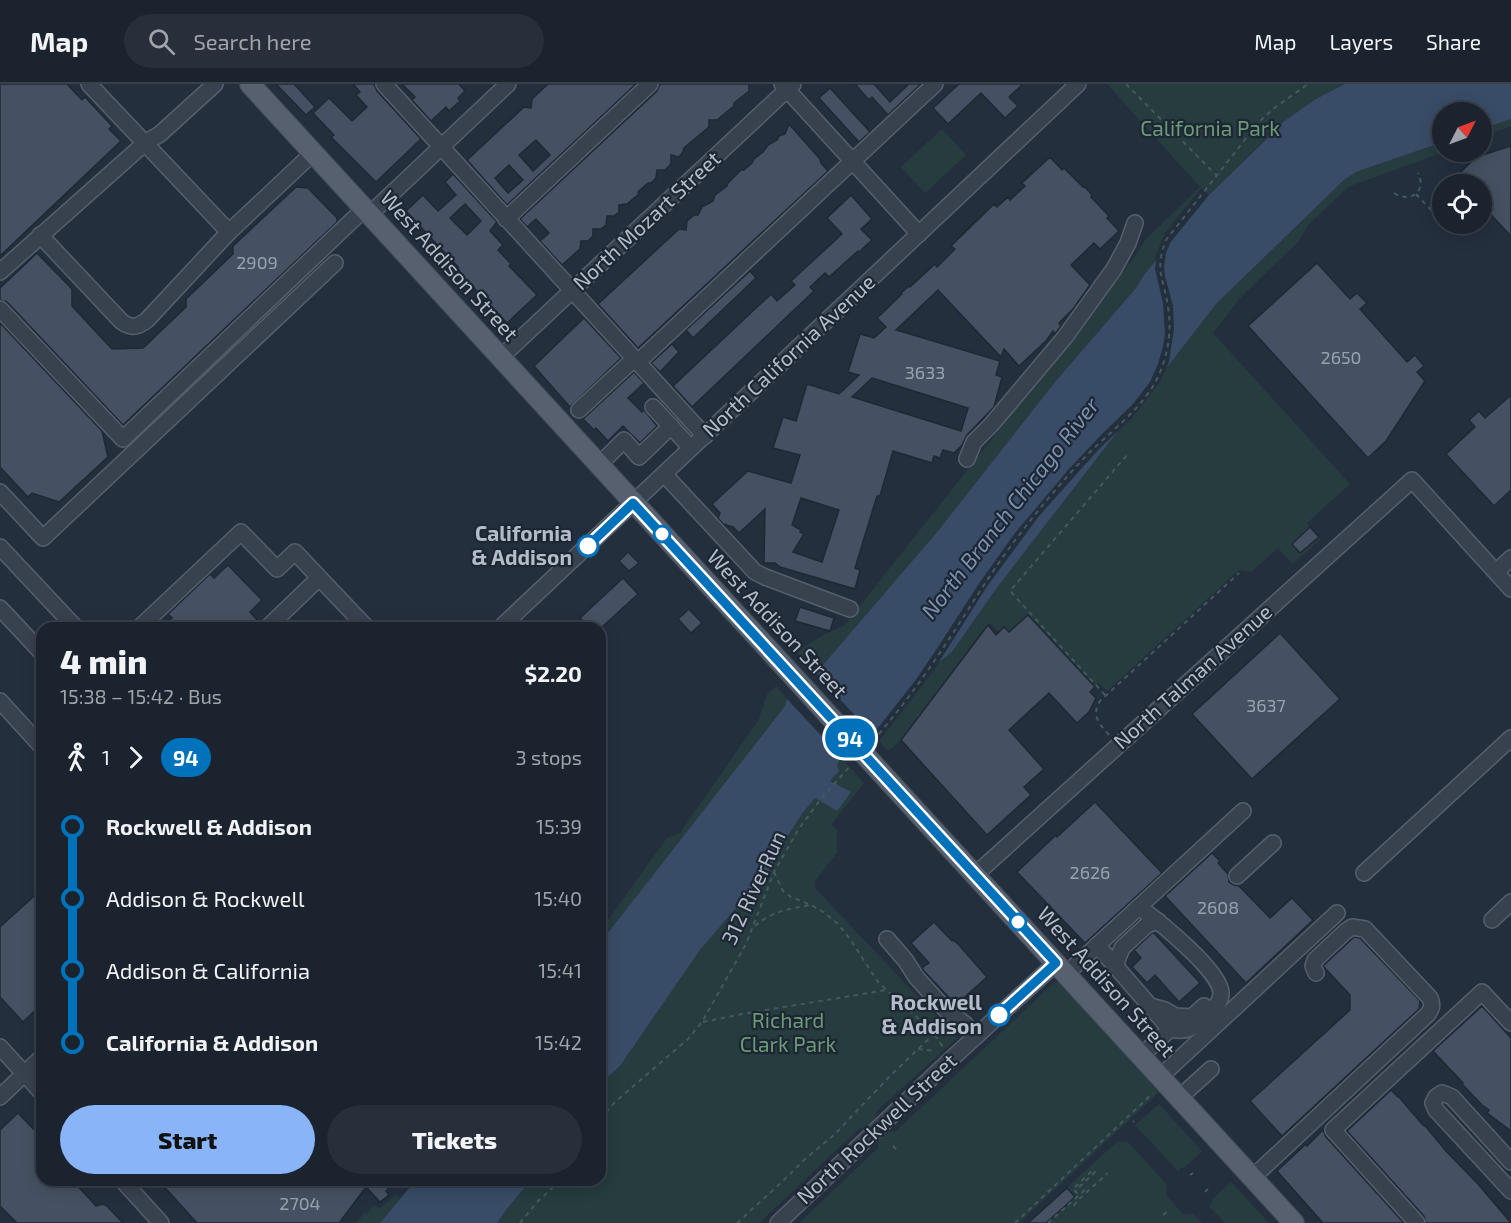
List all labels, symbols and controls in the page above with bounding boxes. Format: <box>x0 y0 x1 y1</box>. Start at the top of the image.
search box <box>124 14 544 68</box>
text: Map <box>30 24 88 58</box>
icon: search <box>145 25 178 58</box>
text: Search here <box>193 28 312 54</box>
text: Map <box>1254 29 1296 54</box>
text: Layers <box>1329 29 1393 54</box>
text: Share <box>1426 29 1481 54</box>
north arrow <box>1432 102 1492 162</box>
map controls <box>1432 102 1492 234</box>
park label: California Park <box>1140 115 1280 140</box>
street label: North Mozart Street <box>567 145 725 295</box>
button: locate <box>1432 174 1492 234</box>
street label: West Addison Street <box>376 185 524 345</box>
house number: 2909 <box>236 251 278 273</box>
street label: North California Avenue <box>697 268 879 441</box>
house number: 2650 <box>1321 346 1361 368</box>
house number: 3633 <box>905 361 945 383</box>
water label: North Branch Chicago River <box>915 391 1104 623</box>
place label: California & Addison <box>471 520 572 569</box>
unlabelled marker <box>653 525 671 543</box>
marker: California & Addison <box>577 535 599 557</box>
street label: West Addison Street <box>703 544 853 702</box>
street label: North Talman Avenue <box>1108 598 1276 754</box>
text: 4 min <box>60 641 147 681</box>
text: $2.20 <box>524 660 582 686</box>
text: 15:38 – 15:42 · Bus <box>60 684 222 708</box>
house number: 3637 <box>1246 694 1286 716</box>
line badge: 94 <box>823 718 877 758</box>
text: 94 <box>837 726 863 751</box>
icon: walk <box>60 741 93 774</box>
icon: forward <box>119 741 152 774</box>
text: 1 <box>102 745 110 769</box>
text: 94 <box>173 745 199 770</box>
text: 3 stops <box>516 745 582 769</box>
text: Rockwell & Addison <box>106 813 312 839</box>
text: 15:39 <box>536 814 582 838</box>
street label: 312 RiverRun <box>715 827 790 948</box>
house number: 2626 <box>1070 861 1110 883</box>
text: Addison & Rockwell <box>106 885 305 911</box>
text: 15:40 <box>534 886 582 910</box>
house number: 2608 <box>1197 896 1239 918</box>
street label: West Addison Street <box>1033 901 1181 1061</box>
unlabelled marker <box>1009 913 1027 931</box>
text: Addison & California <box>106 957 310 983</box>
text: 15:41 <box>538 958 582 982</box>
place label: Rockwell & Addison <box>881 989 982 1038</box>
marker: Rockwell & Addison <box>988 1004 1010 1026</box>
park label: Richard Clark Park <box>740 1007 836 1056</box>
text: California & Addison <box>106 1029 318 1055</box>
text: 15:42 <box>535 1030 582 1054</box>
street label: North Rockwell Street <box>791 1047 961 1208</box>
button: Start <box>60 1105 315 1174</box>
button: Tickets <box>327 1105 582 1174</box>
house number: 2704 <box>279 1192 321 1214</box>

